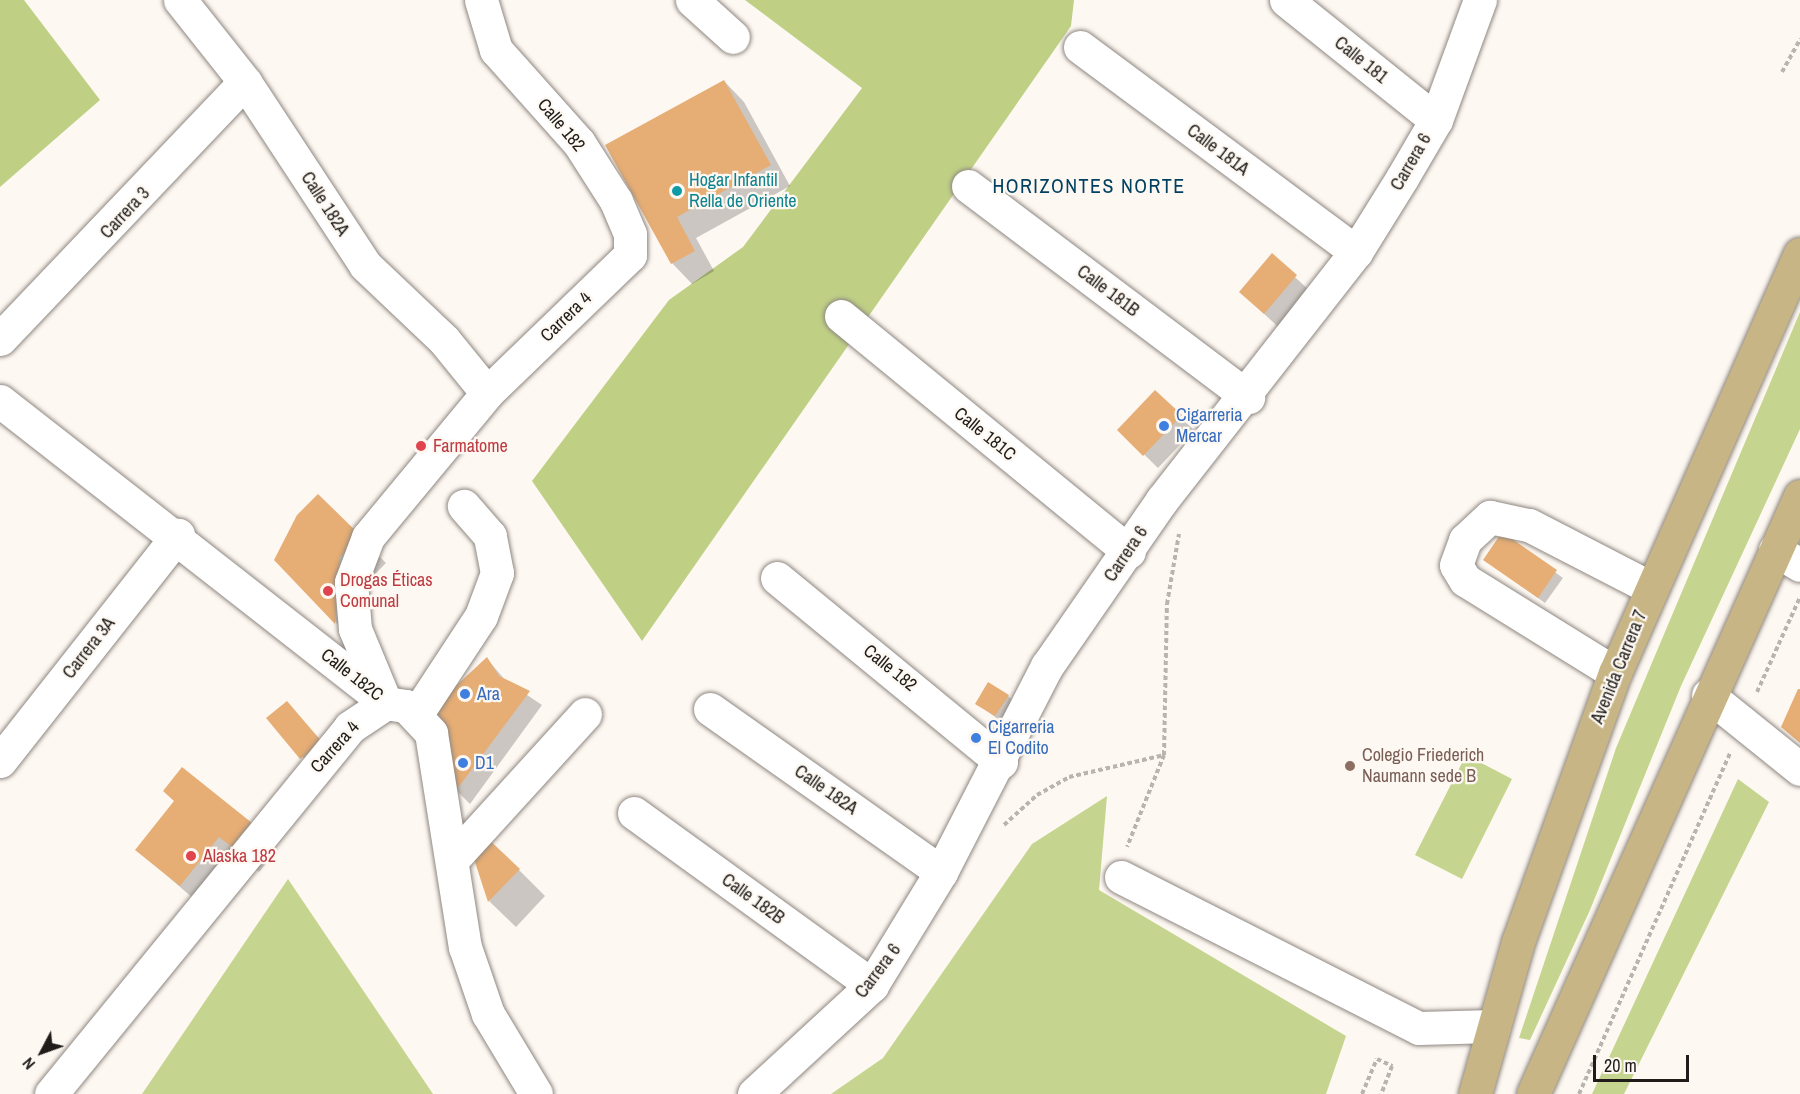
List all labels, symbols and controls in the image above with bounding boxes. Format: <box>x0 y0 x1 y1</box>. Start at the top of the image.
street label: Calle 181 <box>1330 32 1392 88</box>
street label: Calle 182 <box>533 94 589 156</box>
street label: Calle 181A <box>1183 120 1253 180</box>
street label: Carrera 6 <box>1386 130 1436 194</box>
street label: Calle 182A <box>296 168 354 240</box>
place label: Hogar Infantil Rella de Oriente <box>689 170 796 213</box>
district label: HORIZONTES NORTE <box>992 173 1186 197</box>
street label: Carrera 3 <box>96 183 154 243</box>
marker: Hogar Infantil Rella de Oriente <box>670 184 684 198</box>
street label: Calle 181B <box>1073 261 1143 321</box>
street label: Carrera 4 <box>536 288 596 346</box>
street label: Calle 181C <box>950 403 1020 465</box>
place label: Cigarreria Mercar <box>1176 405 1242 448</box>
marker: Cigarreria Mercar <box>1157 419 1171 433</box>
place label: Farmatome <box>433 435 508 457</box>
marker: Farmatome <box>414 439 428 453</box>
street label: Carrera 6 <box>1100 522 1152 586</box>
place label: Drogas Éticas Comunal <box>340 570 433 612</box>
marker: Drogas Éticas Comunal <box>321 584 335 598</box>
street label: Avenida Carrera 7 <box>1586 607 1652 727</box>
street label: Carrera 3A <box>58 613 120 683</box>
street label: Calle 182 <box>859 640 921 696</box>
street label: Calle 182C <box>317 644 387 706</box>
place label: Ara <box>477 683 500 705</box>
marker: Ara <box>458 687 472 701</box>
street label: Carrera 4 <box>306 717 364 777</box>
place label: Cigarreria El Codito <box>988 717 1054 760</box>
marker: Cigarreria El Codito <box>969 731 983 745</box>
place label: Colegio Friederich Naumann sede B <box>1362 745 1484 788</box>
place label: D1 <box>475 752 494 774</box>
marker: D1 <box>456 756 470 770</box>
marker: Colegio Friederich Naumann sede B <box>1343 759 1357 773</box>
street label: Calle 182A <box>790 760 862 820</box>
place label: Alaska 182 <box>203 845 276 867</box>
marker: Alaska 182 <box>184 849 198 863</box>
street label: Calle 182B <box>717 869 789 929</box>
street label: Carrera 6 <box>851 940 905 1002</box>
north arrow <box>12 1022 72 1082</box>
scale bar <box>1596 1043 1692 1081</box>
text: N <box>17 1053 40 1075</box>
text: 20 m <box>1604 1053 1637 1078</box>

